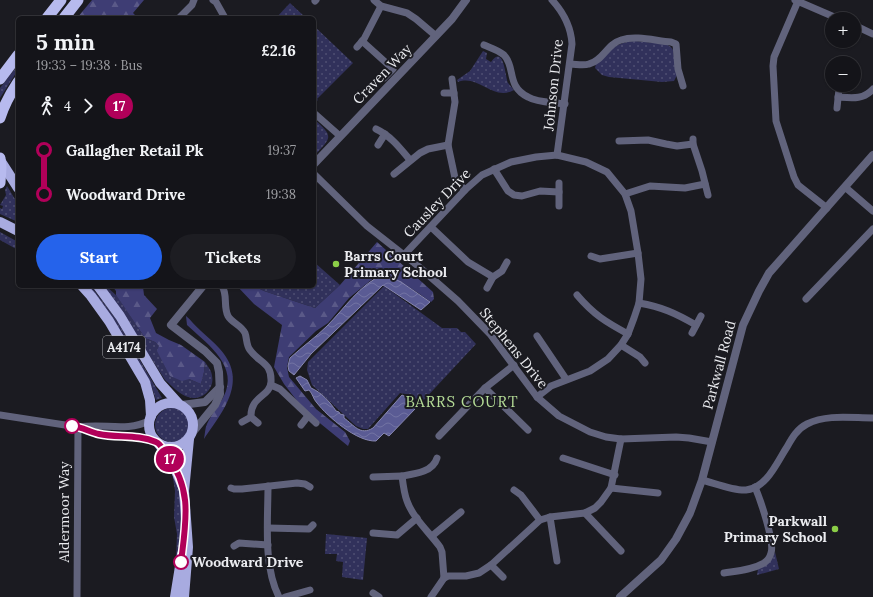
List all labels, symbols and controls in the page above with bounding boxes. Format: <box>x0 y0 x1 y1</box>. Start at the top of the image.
map controls <box>825 12 861 92</box>
button: + <box>825 12 861 48</box>
text: 5 min <box>36 28 95 56</box>
street label: Johnson Drive <box>539 38 567 133</box>
street label: Craven Way <box>349 39 416 108</box>
text: £2.16 <box>261 41 296 60</box>
button: − <box>825 56 861 92</box>
text: 19:33 – 19:38 · Bus <box>36 57 142 74</box>
icon: walk <box>36 95 58 117</box>
icon: forward <box>77 95 99 117</box>
text: 17 <box>113 97 125 115</box>
text: 4 <box>64 98 71 115</box>
text: Gallagher Retail Pk <box>66 141 203 160</box>
text: 19:37 <box>268 142 296 159</box>
street label: Causley Drive <box>400 164 475 241</box>
text: Woodward Drive <box>66 185 185 204</box>
text: 19:38 <box>266 186 296 203</box>
button: Start <box>36 234 162 280</box>
button: Tickets <box>170 234 296 280</box>
place label: Barrs Court Primary School <box>344 247 448 281</box>
marker: Barrs Court Primary School <box>331 259 341 269</box>
street label: Stephens Drive <box>476 304 552 392</box>
street label: Parkwall Road <box>699 319 739 411</box>
road number: A4174 <box>103 336 145 358</box>
district label: BARRS COURT <box>405 392 519 411</box>
unlabelled marker <box>64 418 80 434</box>
line badge: 17 <box>152 446 188 472</box>
text: 17 <box>164 450 176 468</box>
street label: Aldermoor Way <box>55 461 73 564</box>
place label: Parkwall Primary School <box>724 512 828 546</box>
marker: Parkwall Primary School <box>830 524 840 534</box>
place label: Woodward Drive <box>192 553 304 571</box>
marker: Woodward Drive <box>173 554 189 570</box>

